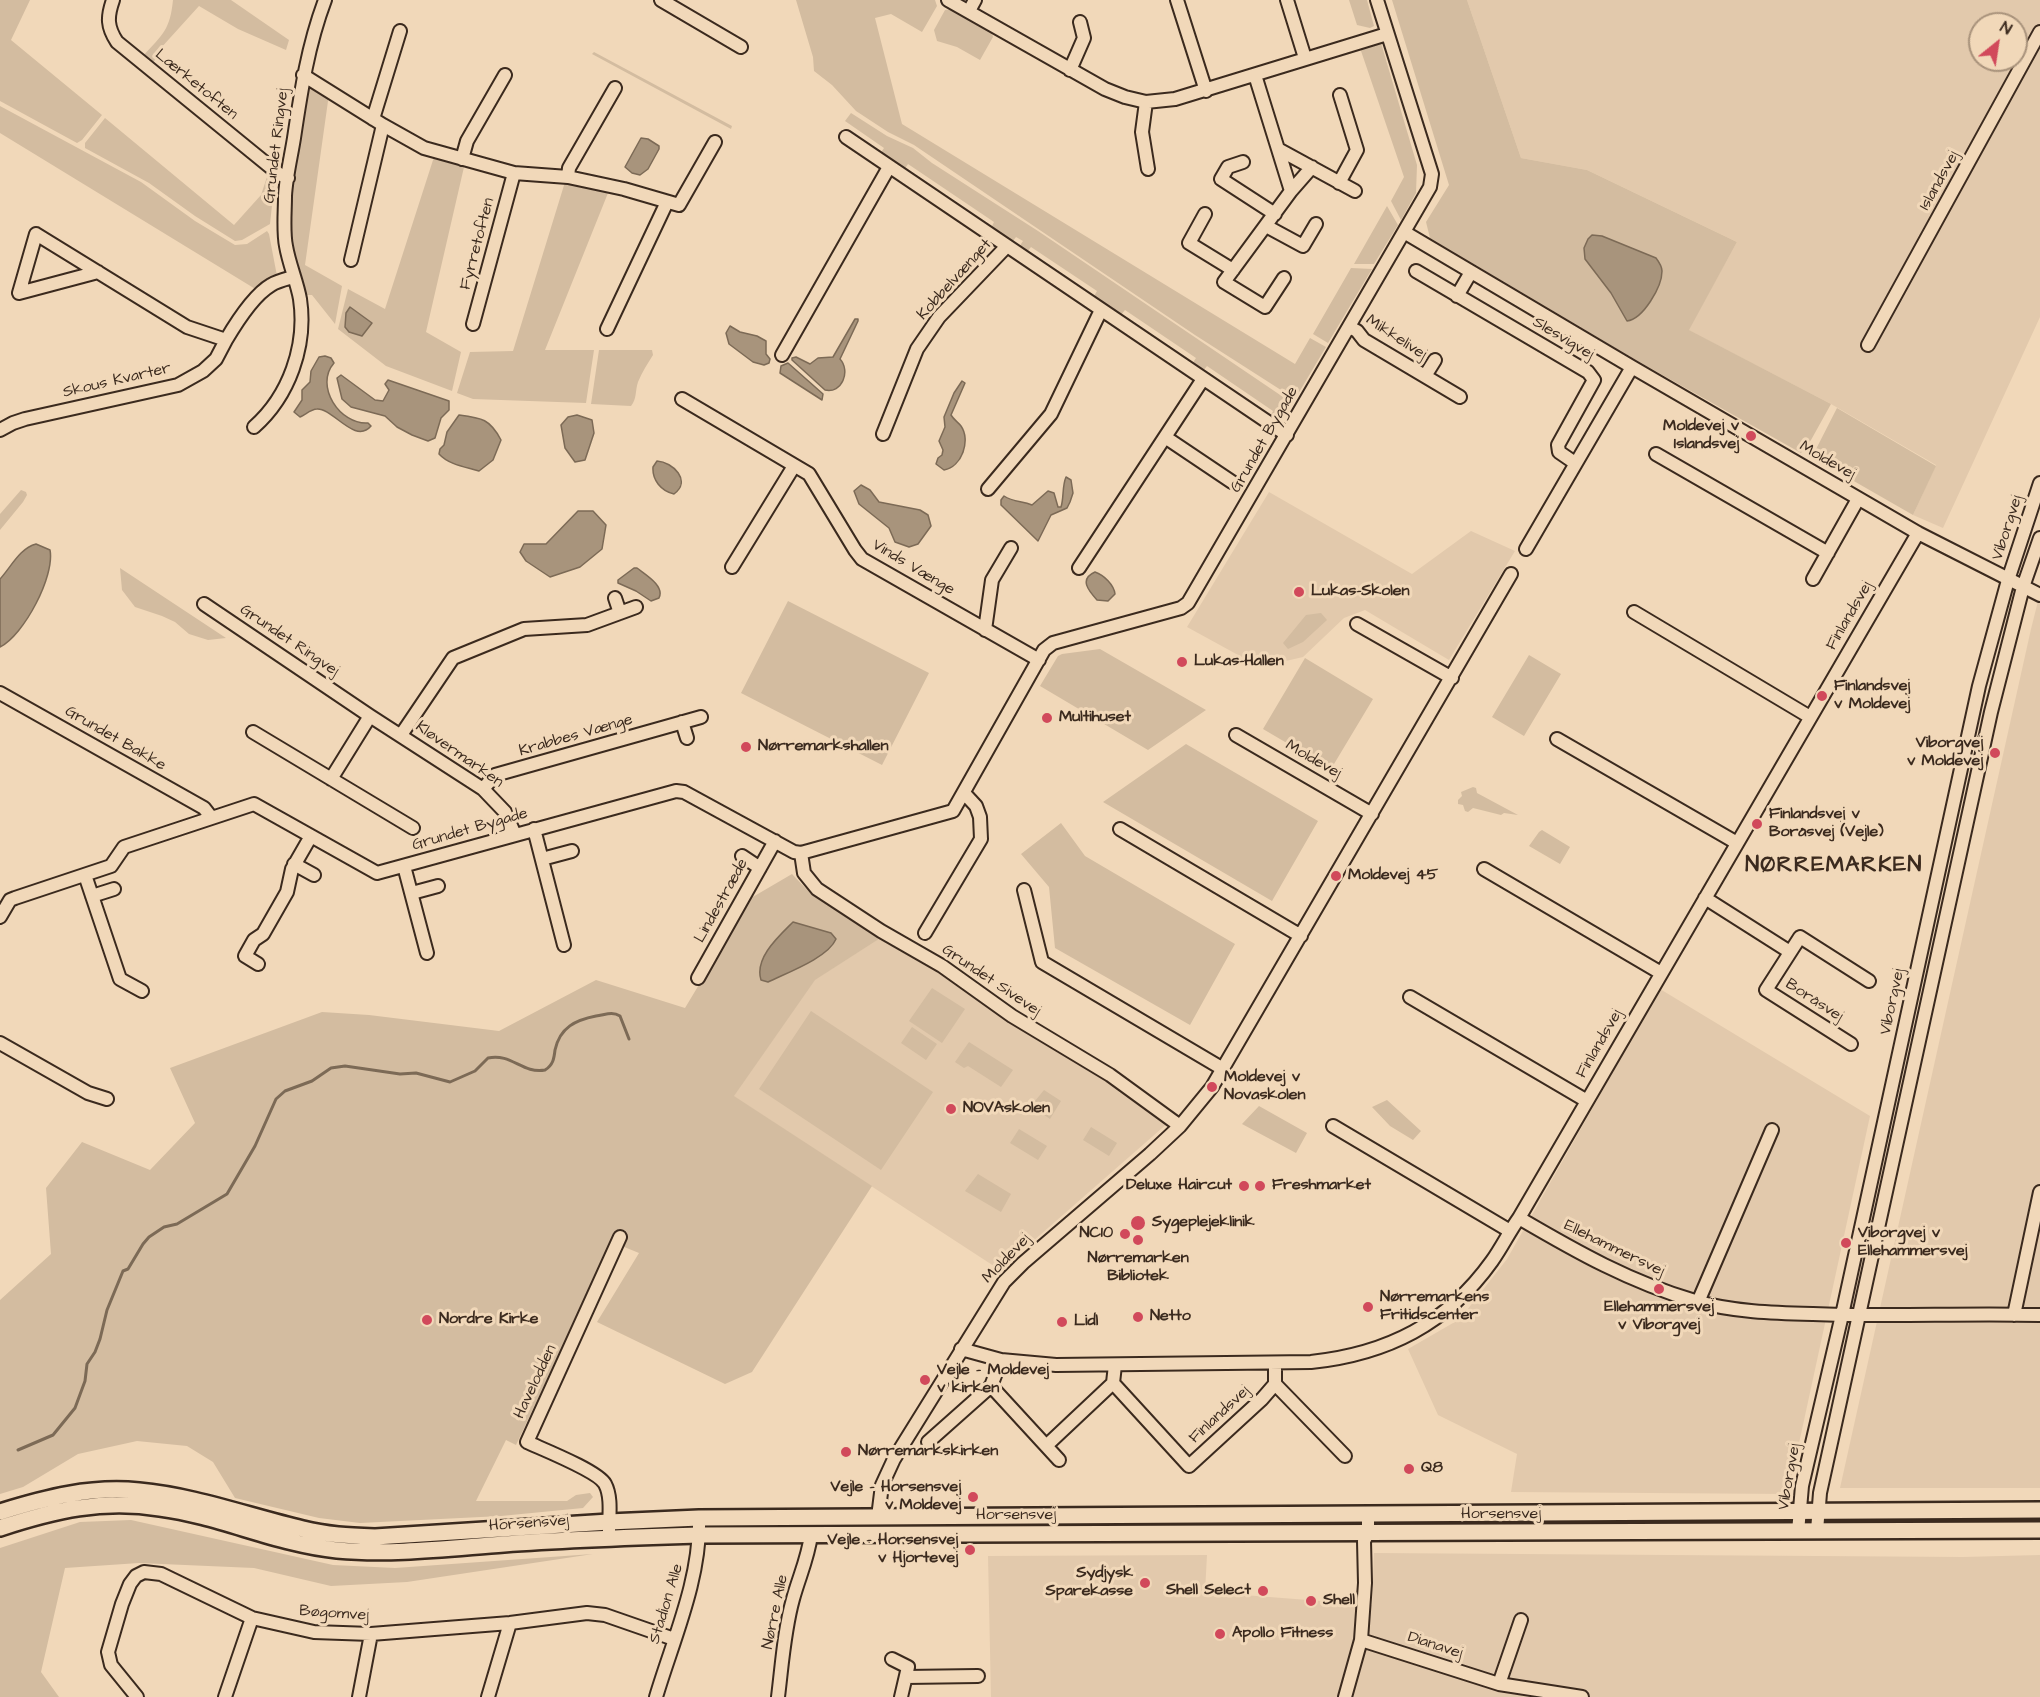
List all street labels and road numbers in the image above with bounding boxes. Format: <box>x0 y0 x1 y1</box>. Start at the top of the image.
street label: Lærketoften <box>151 46 241 124</box>
street label: Grundet Ringvej <box>260 87 294 205</box>
street label: Islandsvej <box>1916 148 1964 214</box>
street label: Fyrretoften <box>457 196 499 292</box>
street label: Kobbelvænget <box>914 236 996 324</box>
street label: Mikkelivej <box>1362 311 1430 365</box>
street label: Slesvigvej <box>1529 313 1597 365</box>
street label: Skous Kvarter <box>61 359 173 403</box>
street label: Grundet Bygade <box>1227 384 1303 496</box>
street label: Moldevej <box>1796 437 1858 485</box>
street label: Viborgvej <box>1988 493 2028 563</box>
street label: Vinds Vænge <box>868 536 958 600</box>
street label: Finlandsvej <box>1823 578 1877 654</box>
street label: Grundet Ringvej <box>236 601 342 681</box>
street label: Grundet Bakke <box>61 702 169 776</box>
street label: Krabbes Vænge <box>517 711 635 761</box>
street label: Kløvermarken <box>411 718 507 792</box>
street label: Moldevej <box>1282 736 1344 784</box>
street label: Grundet Bygade <box>410 804 530 856</box>
street label: Lindestræde <box>691 856 753 946</box>
street label: Grundet Sivevej <box>938 941 1044 1021</box>
street label: Viborgvej <box>1877 967 1909 1037</box>
street label: Boråsvej <box>1781 975 1847 1027</box>
street label: Finlandsvej <box>1573 1006 1627 1082</box>
street label: Ellehammersvej <box>1561 1216 1667 1282</box>
street label: Moldevej <box>979 1230 1035 1288</box>
street label: Havelodden <box>511 1342 561 1422</box>
street label: Finlandsvej <box>1186 1382 1254 1448</box>
street label: Viborgvej <box>1775 1442 1805 1512</box>
street label: Horsensvej <box>1461 1505 1541 1525</box>
street label: Horsensvej <box>976 1506 1056 1526</box>
street label: Horsensvej <box>488 1512 570 1536</box>
street label: Stadion Alle <box>646 1562 688 1646</box>
street label: Nørre Alle <box>759 1573 793 1651</box>
street label: Bøgomvej <box>298 1602 370 1626</box>
street label: Dianavej <box>1405 1628 1465 1664</box>

